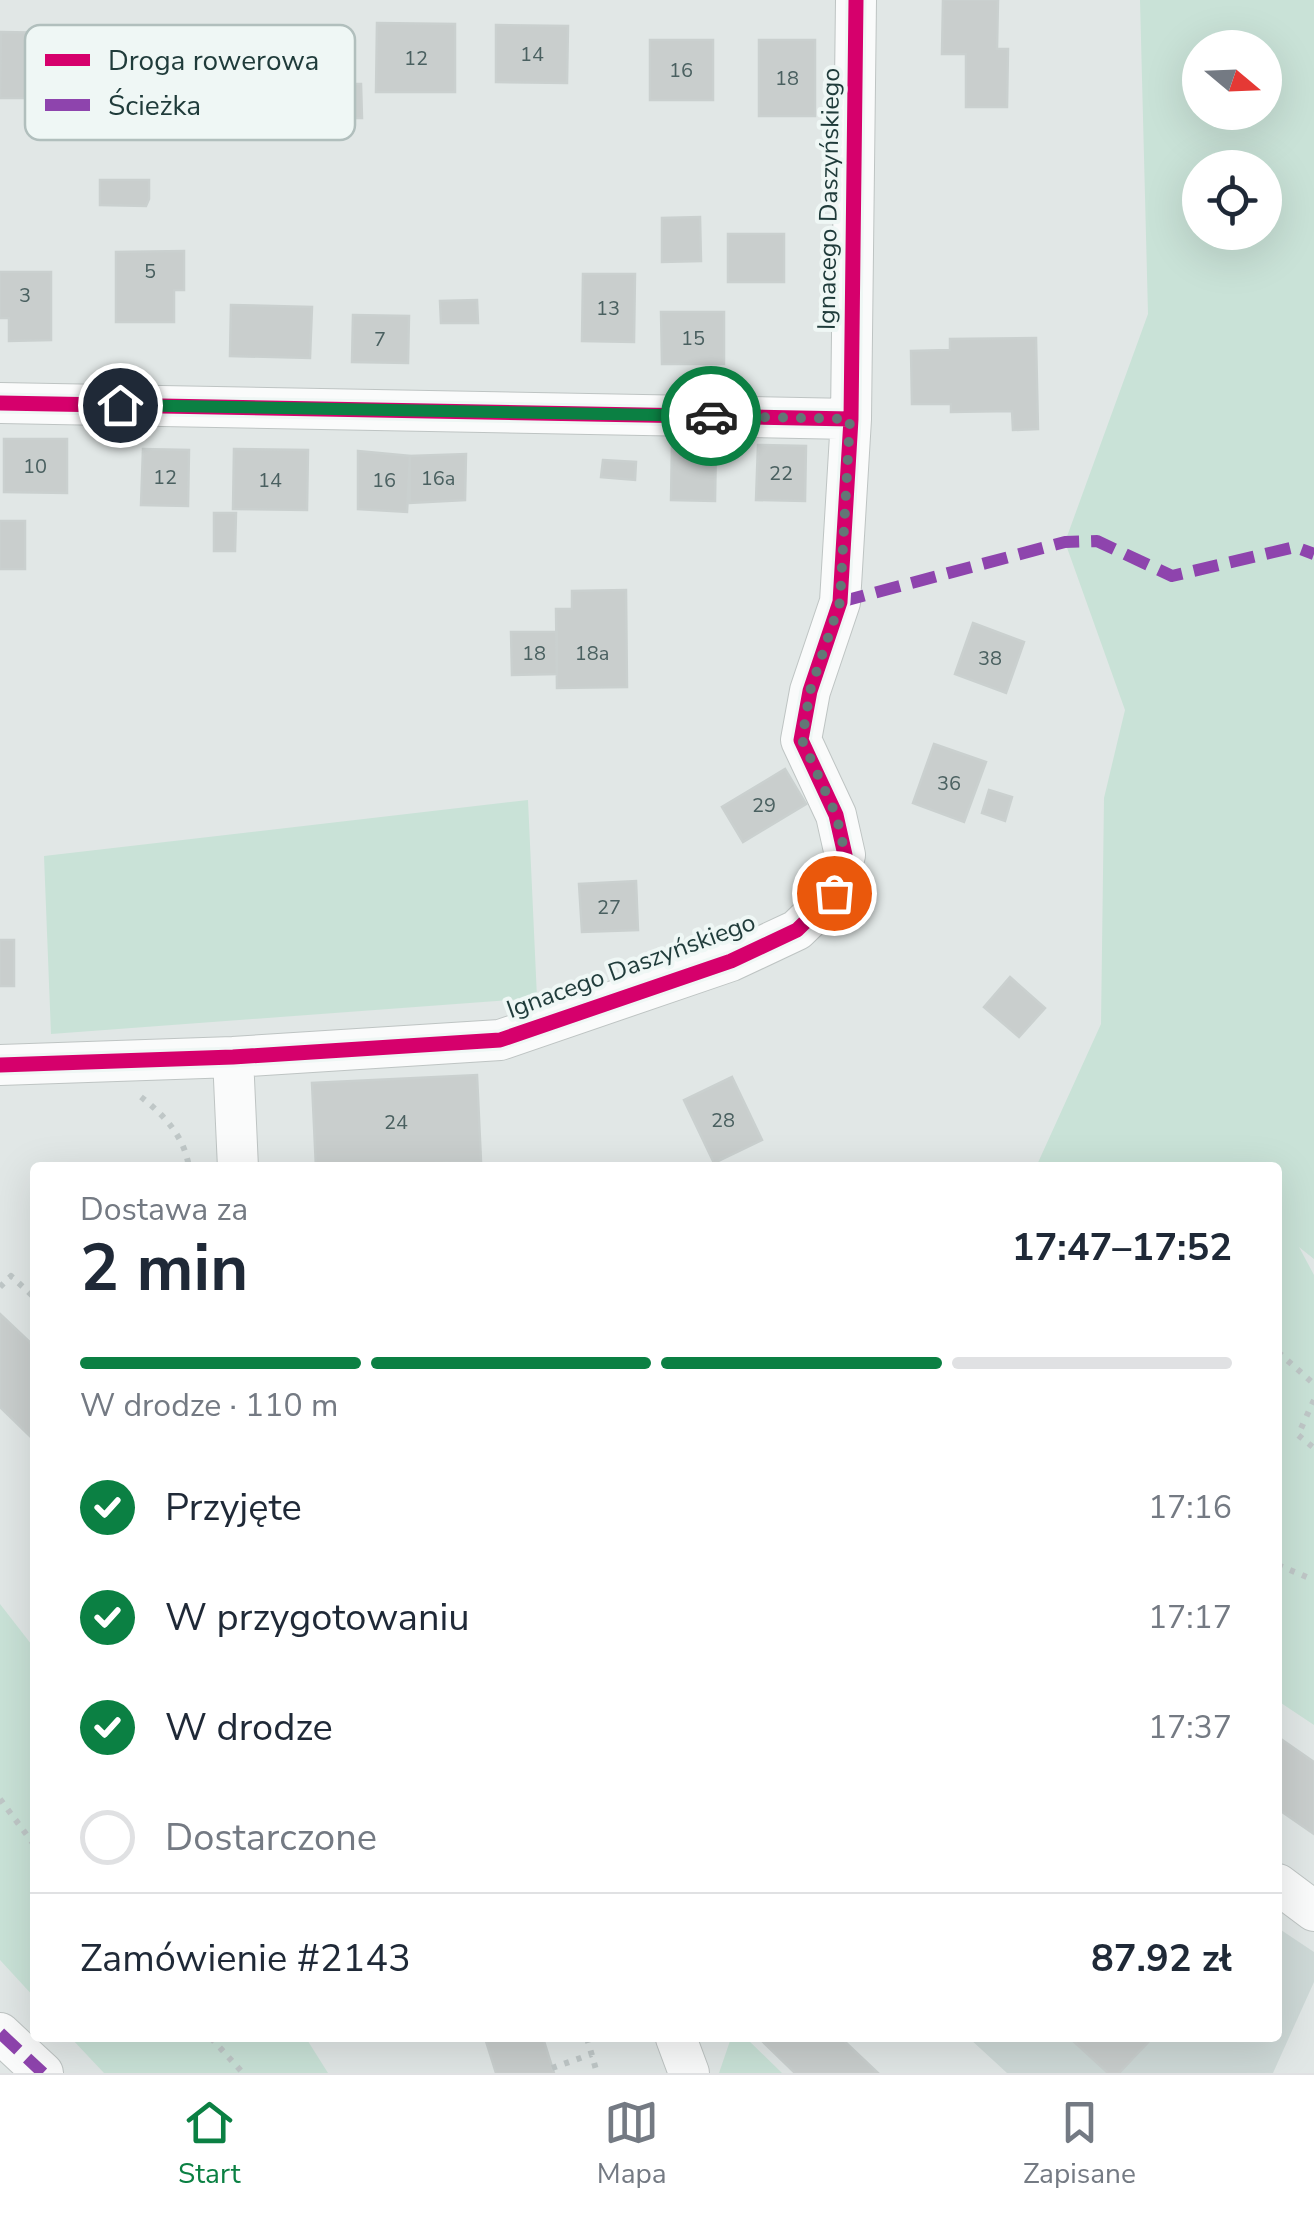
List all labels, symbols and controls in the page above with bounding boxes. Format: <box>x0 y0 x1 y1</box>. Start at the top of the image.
legend <box>25 25 355 140</box>
north arrow <box>1182 30 1282 130</box>
map controls <box>1182 30 1282 250</box>
house number: 14 <box>520 41 544 68</box>
text: Droga rowerowa <box>108 42 319 80</box>
house number: 12 <box>404 45 428 72</box>
house number: 16 <box>669 57 693 84</box>
house number: 18 <box>775 65 799 92</box>
street label: Ignacego Daszyńskiego <box>810 67 848 331</box>
text: Ścieżka <box>108 87 201 125</box>
button: locate <box>1182 150 1282 250</box>
house number: 5 <box>144 258 156 285</box>
house number: 3 <box>19 282 31 309</box>
house number: 13 <box>596 295 620 322</box>
house number: 15 <box>681 325 705 352</box>
house number: 7 <box>374 326 386 353</box>
pin <box>78 363 163 448</box>
courier <box>661 366 761 466</box>
icon: home <box>93 378 148 433</box>
icon: car <box>684 389 739 444</box>
house number: 10 <box>23 453 47 480</box>
house number: 22 <box>769 460 793 487</box>
house number: 12 <box>153 464 177 491</box>
house number: 16a <box>421 465 455 492</box>
house number: 14 <box>258 467 282 494</box>
house number: 16 <box>372 467 396 494</box>
house number: 18 <box>522 640 546 667</box>
house number: 18a <box>575 640 609 667</box>
house number: 38 <box>978 645 1002 672</box>
house number: 36 <box>937 770 961 797</box>
house number: 29 <box>752 792 776 819</box>
pin <box>792 851 877 936</box>
icon: bag <box>807 866 862 921</box>
house number: 27 <box>597 894 621 921</box>
street label: Ignacego Daszyńskiego <box>502 905 760 1027</box>
house number: 28 <box>711 1107 735 1134</box>
house number: 24 <box>384 1109 408 1136</box>
text: Dostawa za <box>80 1188 248 1231</box>
text: 17:47–17:52 <box>1012 1222 1232 1273</box>
text: 2 min <box>80 1224 248 1313</box>
text: W drodze · 110 m <box>80 1384 338 1427</box>
icon: check <box>80 1480 135 1535</box>
text: Przyjęte <box>165 1482 302 1533</box>
text: 17:16 <box>1148 1486 1232 1529</box>
icon: check <box>80 1590 135 1645</box>
text: W przygotowaniu <box>165 1592 470 1643</box>
text: 17:17 <box>1148 1596 1232 1639</box>
icon: check <box>80 1700 135 1755</box>
text: W drodze <box>165 1702 333 1753</box>
text: 17:37 <box>1148 1706 1232 1749</box>
text: Dostarczone <box>165 1812 377 1863</box>
text: Zamówienie #2143 <box>80 1933 411 1984</box>
text: 87.92 zł <box>1091 1933 1232 1984</box>
tab: Start <box>178 2095 240 2193</box>
tab: Mapa <box>597 2095 667 2193</box>
tab: Zapisane <box>1023 2095 1136 2193</box>

